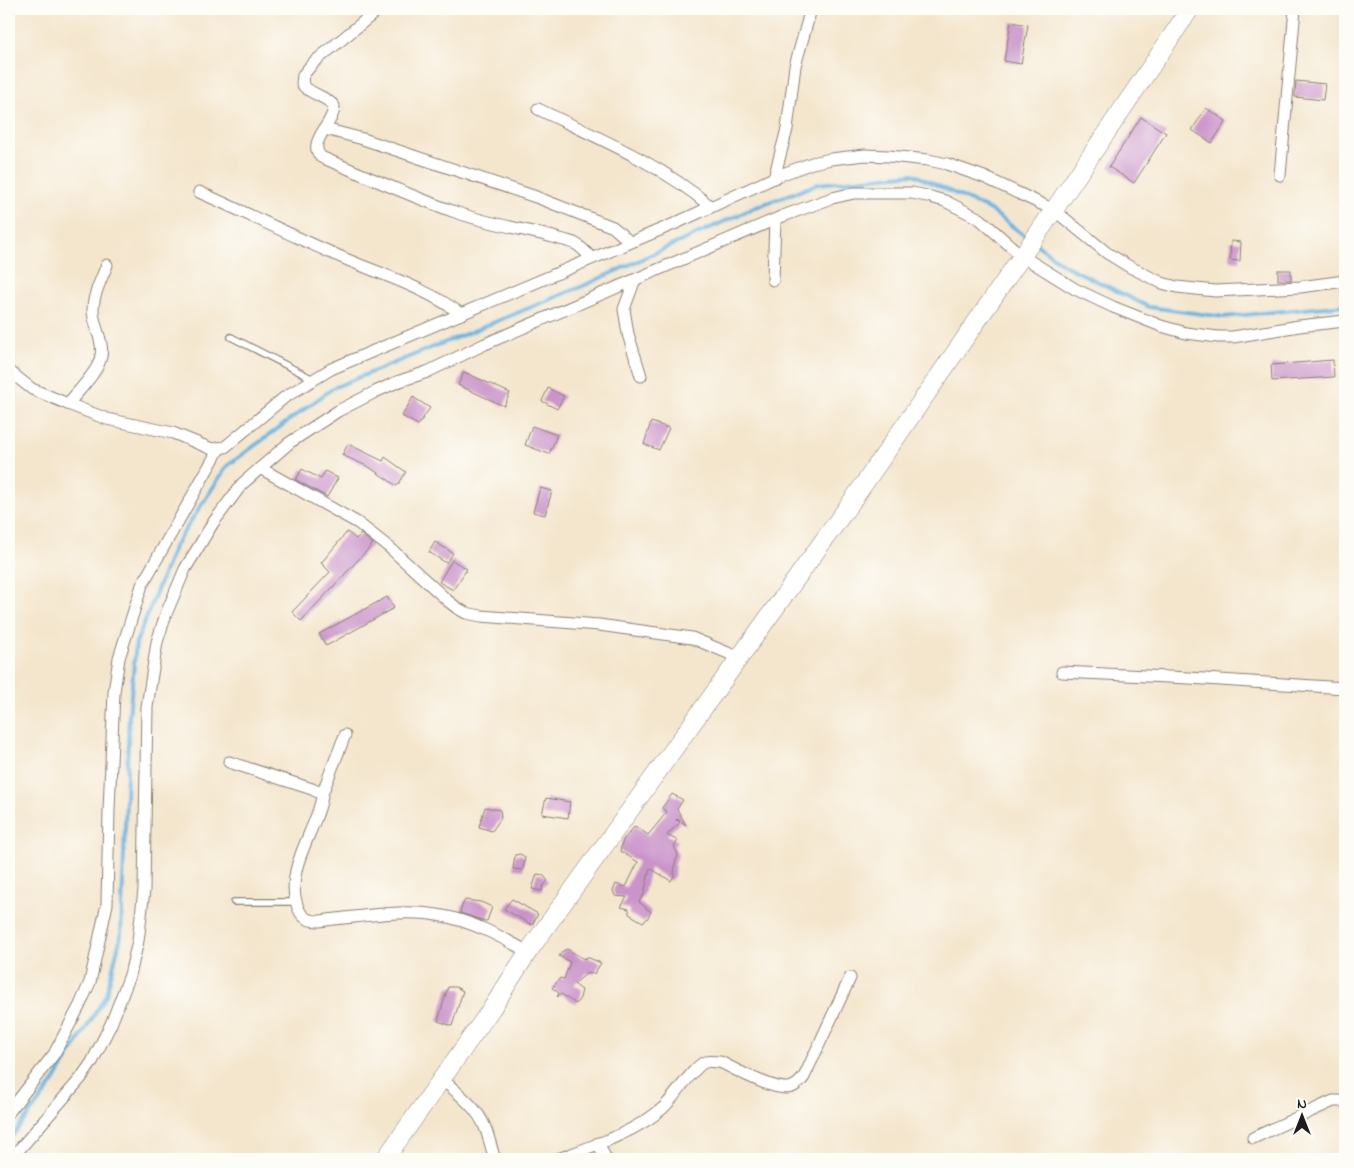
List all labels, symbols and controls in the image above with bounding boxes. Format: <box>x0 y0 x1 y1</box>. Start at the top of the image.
north arrow <box>1276 1090 1326 1140</box>
text: N <box>1297 1094 1307 1115</box>

